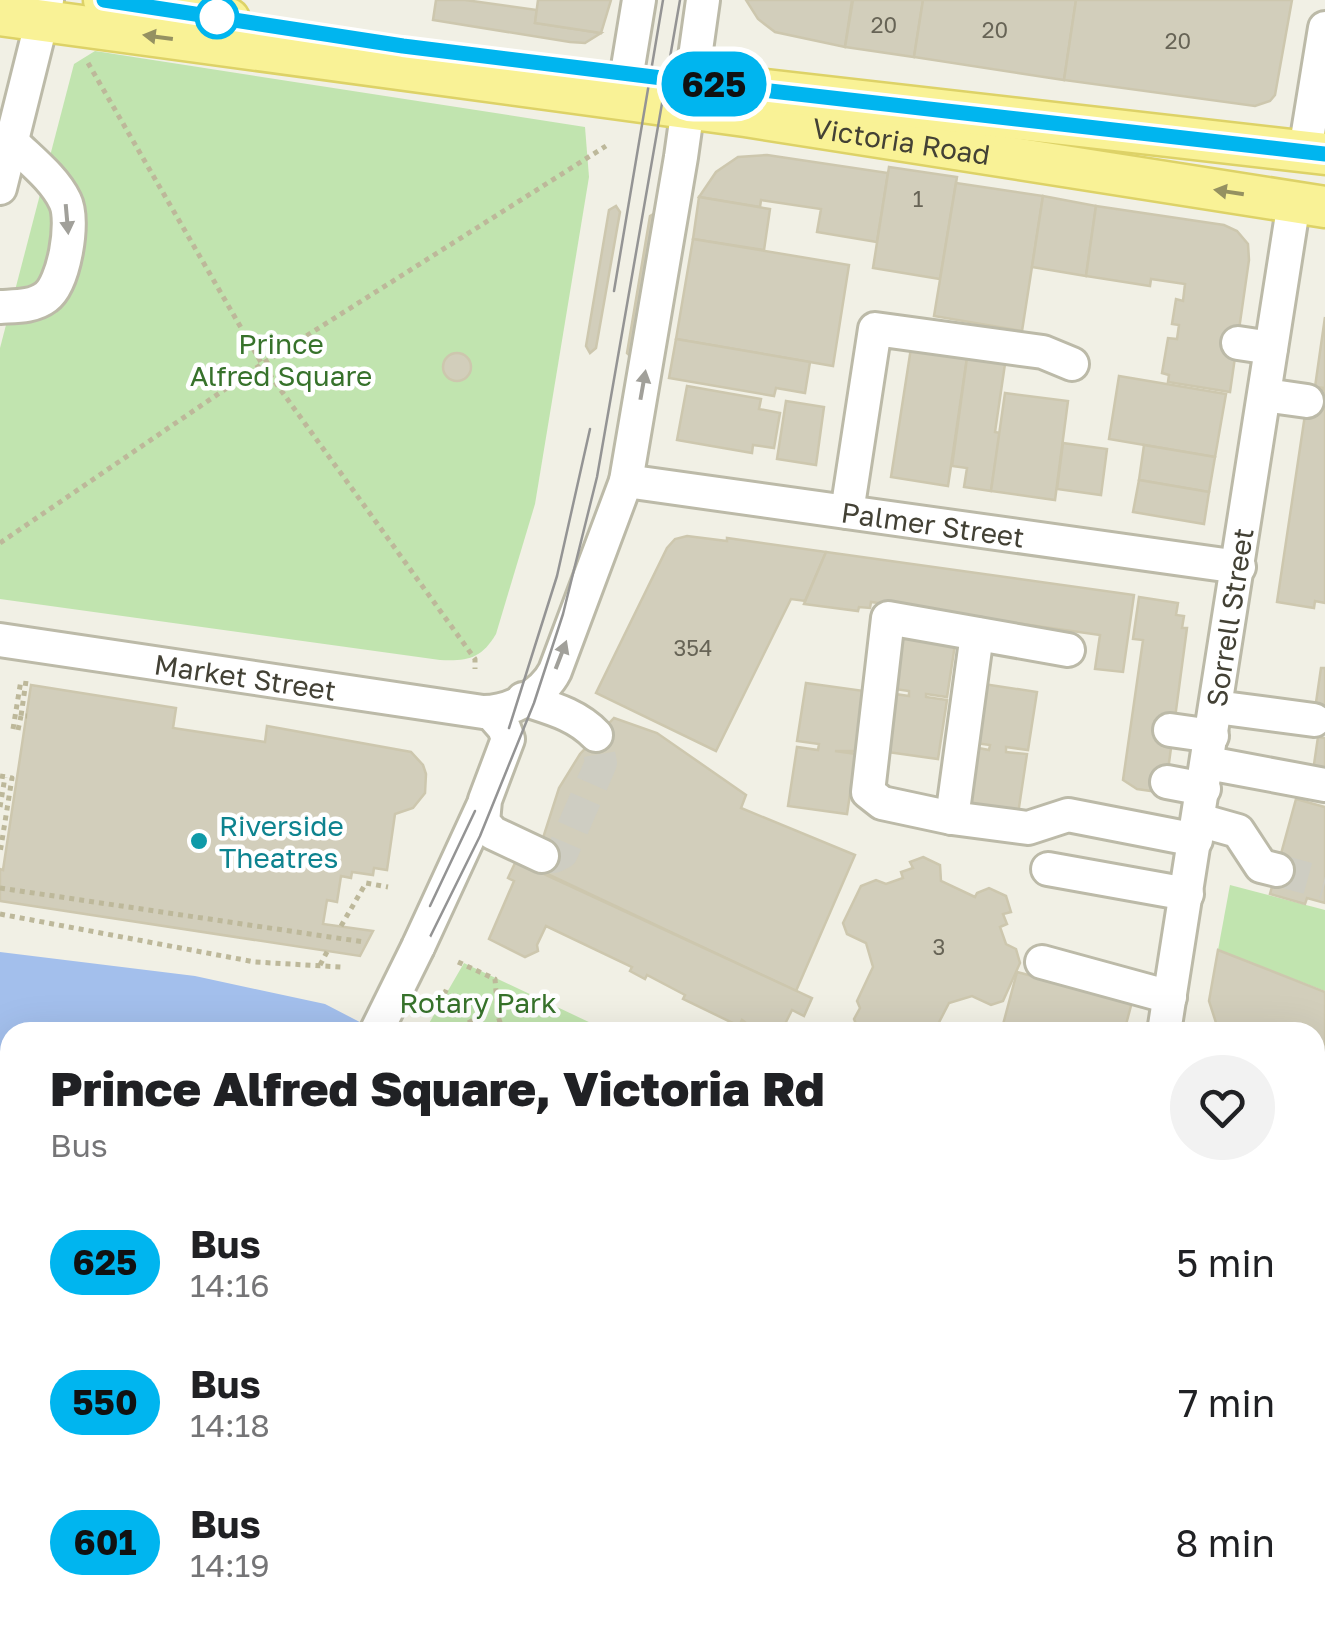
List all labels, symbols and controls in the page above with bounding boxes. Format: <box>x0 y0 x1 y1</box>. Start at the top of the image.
unlabelled marker <box>196 0 238 38</box>
house number: 20 <box>871 11 897 38</box>
house number: 20 <box>982 16 1008 43</box>
house number: 20 <box>1165 27 1191 54</box>
one-way arrow <box>141 28 173 44</box>
line badge: 625 <box>656 52 772 116</box>
text: 625 <box>682 63 746 105</box>
street label: Victoria Road <box>810 110 992 171</box>
one-way arrow <box>1212 183 1244 199</box>
house number: 1 <box>913 185 924 212</box>
one-way arrow <box>60 204 76 235</box>
park label: Prince Alfred Square <box>190 327 372 392</box>
one-way arrow <box>635 369 651 400</box>
street label: Palmer Street <box>839 495 1027 553</box>
street label: Sorrell Street <box>1199 525 1259 709</box>
house number: 354 <box>673 634 713 661</box>
one-way arrow <box>554 640 570 670</box>
street label: Market Street <box>152 647 338 706</box>
place label: Riverside Theatres <box>219 809 344 874</box>
marker: Riverside Theatres <box>188 830 210 852</box>
house number: 3 <box>933 933 945 960</box>
park label: Rotary Park <box>399 986 557 1019</box>
button: heart <box>1170 1055 1275 1160</box>
text: Prince Alfred Square, Victoria Rd <box>50 1059 824 1117</box>
text: Bus <box>50 1126 108 1164</box>
text: Bus <box>190 1221 261 1266</box>
text: 5 min <box>1176 1240 1275 1285</box>
text: 625 <box>73 1241 137 1283</box>
text: 14:16 <box>190 1266 270 1304</box>
text: Bus <box>190 1361 261 1406</box>
text: 7 min <box>1178 1380 1275 1425</box>
text: 550 <box>72 1381 138 1423</box>
text: 14:18 <box>190 1406 270 1444</box>
text: Bus <box>190 1501 261 1546</box>
text: 8 min <box>1175 1520 1275 1565</box>
text: 601 <box>73 1521 137 1563</box>
text: 14:19 <box>190 1546 270 1584</box>

